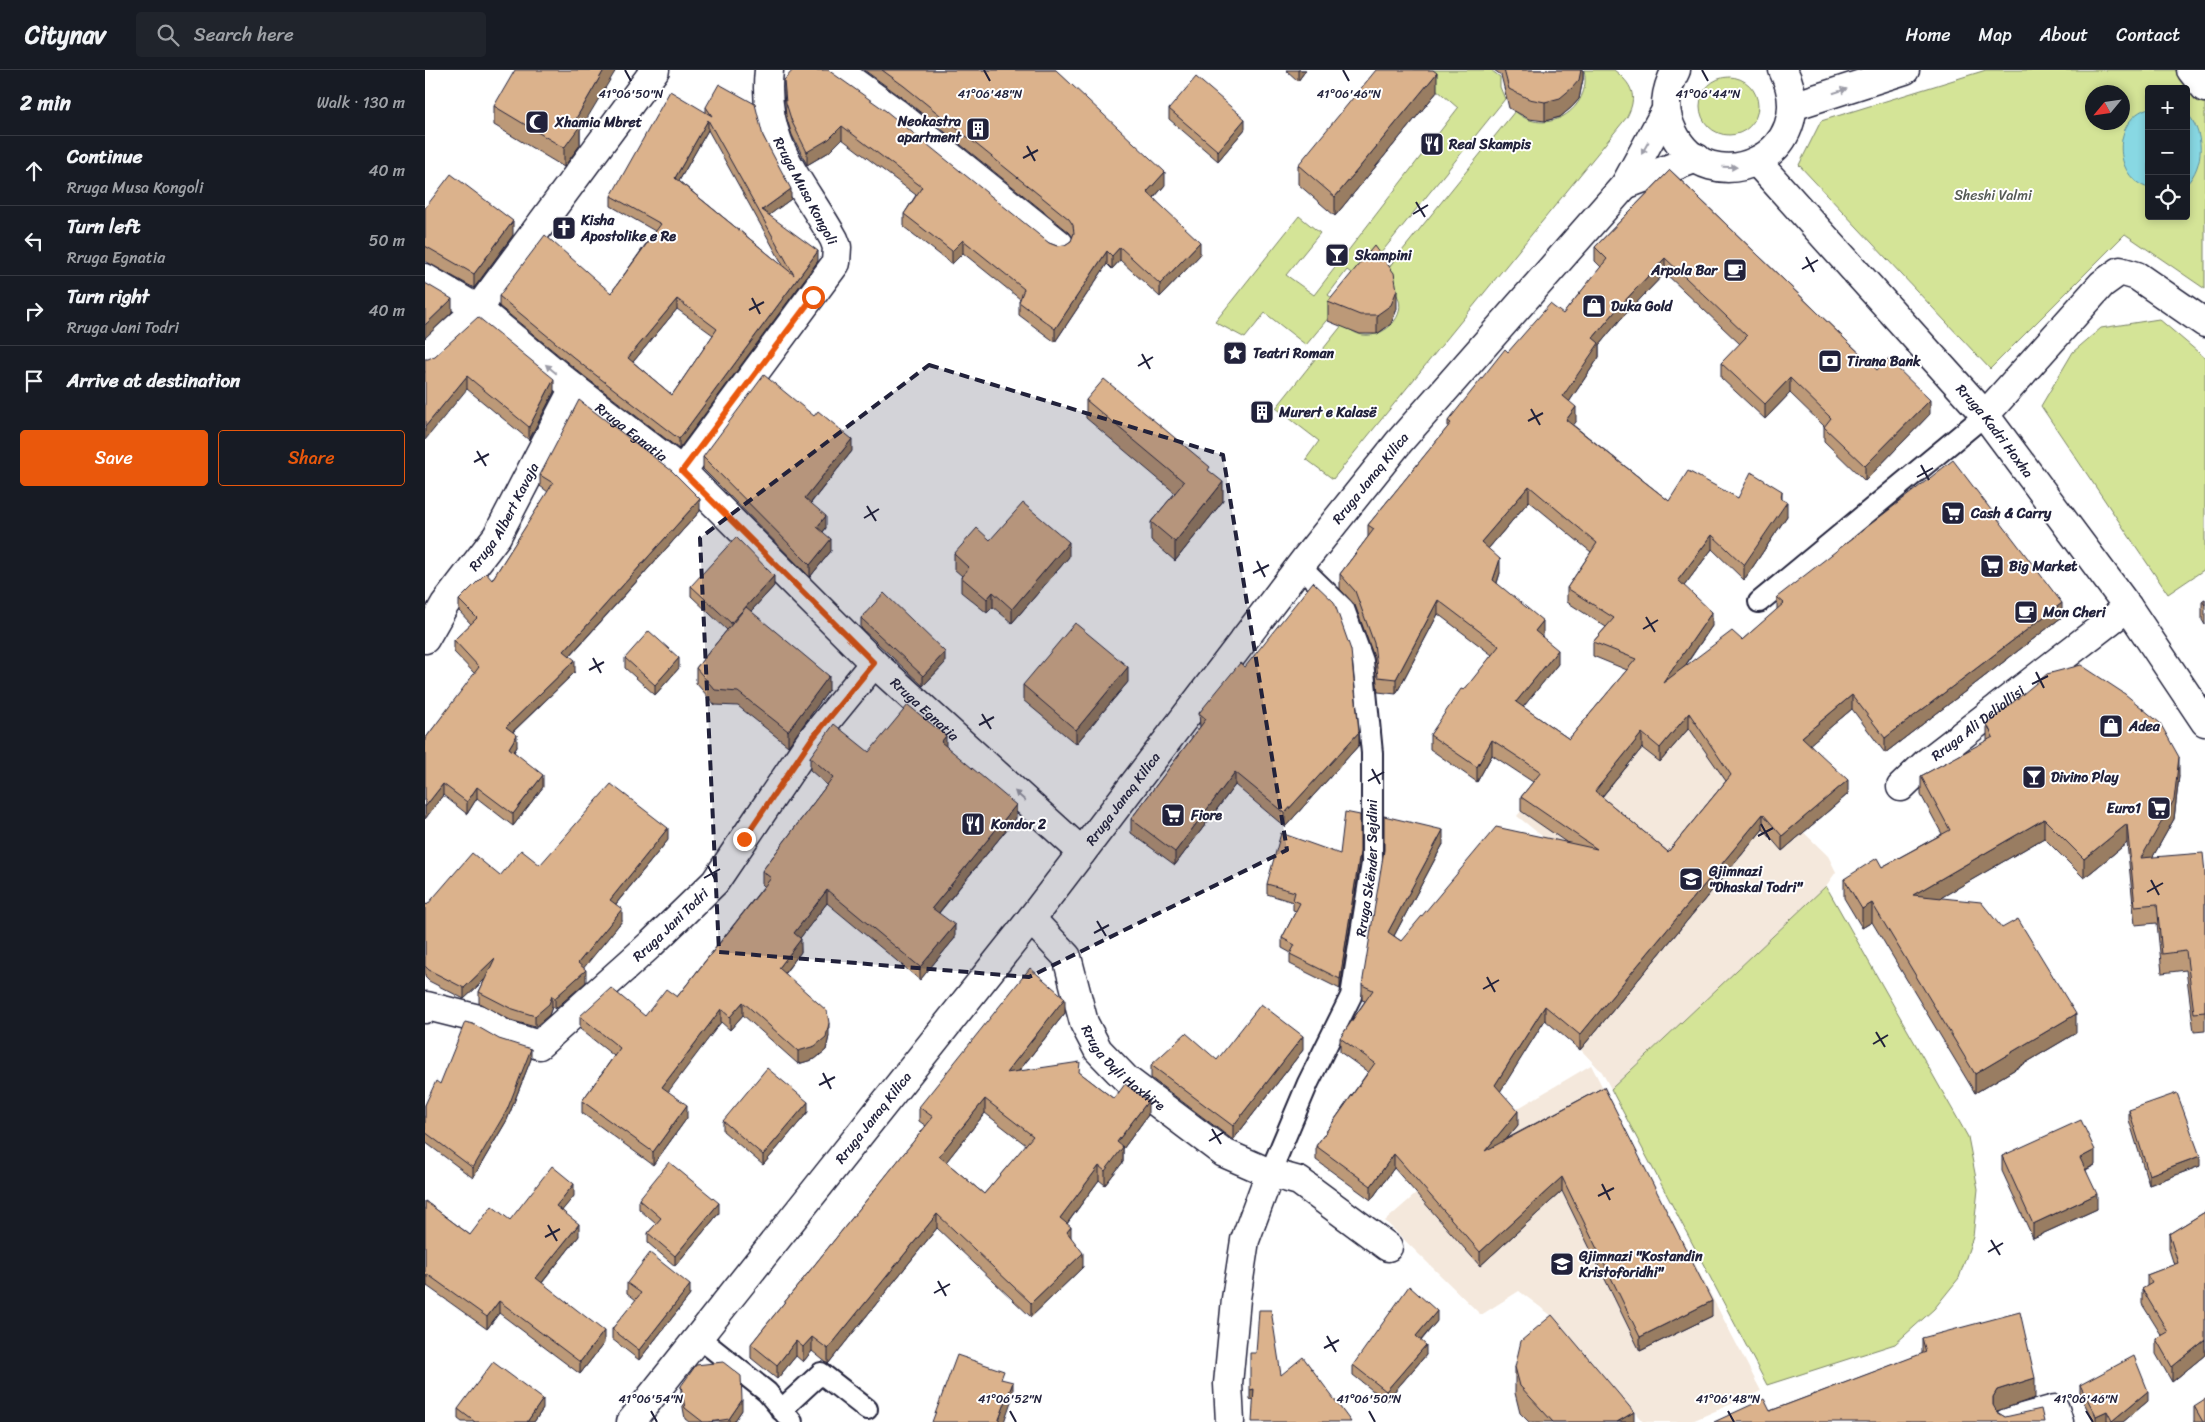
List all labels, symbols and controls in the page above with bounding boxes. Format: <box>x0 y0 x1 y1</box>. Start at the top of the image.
search box <box>136 12 486 57</box>
text: Citynav <box>25 14 106 56</box>
text: Search here <box>194 18 294 51</box>
text: Home <box>1906 19 1951 51</box>
text: Map <box>1979 19 2012 51</box>
text: About <box>2040 19 2088 51</box>
text: Contact <box>2116 19 2180 51</box>
icon: search <box>154 21 182 49</box>
text: 41°06'50"N <box>599 83 664 105</box>
text: 41°06'48"N <box>958 83 1023 105</box>
text: 41°06'46"N <box>1317 83 1382 105</box>
text: 41°06'44"N <box>1676 83 1741 105</box>
text: 2 min <box>20 84 71 122</box>
north arrow <box>2085 85 2130 130</box>
map controls <box>2145 85 2190 220</box>
button: + <box>2145 85 2190 130</box>
one-way arrow <box>1833 86 1848 94</box>
text: Walk · 130 m <box>317 88 405 117</box>
mosque icon: Xhamia Mbret <box>524 109 550 135</box>
place label: Neokastra apartment <box>896 109 962 150</box>
place label: Xhamia Mbret <box>554 110 643 135</box>
building icon: Neokastra apartment <box>965 116 991 142</box>
button: − <box>2145 130 2190 175</box>
restaurant icon: Real Skampis <box>1419 131 1445 157</box>
street label: Rruga Musa Kongoli <box>766 132 845 251</box>
place label: Real Skampis <box>1448 132 1532 157</box>
text: Continue <box>67 140 143 173</box>
one-way arrow <box>1641 141 1649 156</box>
text: 40 m <box>368 156 405 185</box>
icon: ahead <box>20 157 48 185</box>
one-way arrow <box>1722 163 1738 171</box>
text: Rruga Musa Kongoli <box>67 173 204 202</box>
button: locate <box>2145 175 2190 220</box>
park label: Sheshi Valmi <box>1954 183 2033 208</box>
place label: Kisha Apostolike e Re <box>580 208 676 249</box>
text: Turn left <box>67 210 140 243</box>
church icon: Kisha Apostolike e Re <box>551 215 577 241</box>
text: 50 m <box>369 226 405 255</box>
icon: left <box>20 227 48 255</box>
bar icon: Skampini <box>1324 242 1350 268</box>
text: Rruga Egnatia <box>67 243 165 272</box>
place label: Skampini <box>1354 243 1413 268</box>
cafe icon: Arpola Bar <box>1722 257 1748 283</box>
place label: Arpola Bar <box>1650 258 1718 283</box>
text: Turn right <box>67 280 149 313</box>
route start <box>802 286 825 309</box>
shop icon: Duka Gold <box>1581 293 1607 319</box>
place label: Duka Gold <box>1611 294 1674 319</box>
text: 40 m <box>368 296 405 325</box>
icon: right <box>20 297 48 325</box>
text: Rruga Jani Todri <box>67 313 179 342</box>
place icon: Teatri Roman <box>1222 340 1248 366</box>
place label: Teatri Roman <box>1253 341 1334 366</box>
bank icon: Tirana Bank <box>1817 348 1843 374</box>
place label: Tirana Bank <box>1847 349 1921 374</box>
text: Arrive at destination <box>67 364 240 397</box>
one-way arrow <box>545 364 558 375</box>
icon: arrive <box>20 367 48 395</box>
street label: Rruga Kadri Hoxha <box>1950 378 2040 483</box>
street label: Rruga Egnatia <box>590 396 674 469</box>
building icon: Murert e Kalasë <box>1249 399 1275 425</box>
place label: Murert e Kalasë <box>1278 400 1377 425</box>
street label: Rruga Janaq Kilica <box>1325 426 1415 530</box>
button: Save <box>20 430 208 486</box>
button: Share <box>218 430 405 486</box>
street label: Rruga Albert Kavaja <box>462 458 546 576</box>
supermarket icon: Cash & Carry <box>1940 500 1966 526</box>
place label: Cash & Carry <box>1970 501 2052 526</box>
supermarket icon: Big Market <box>1979 553 2005 579</box>
place label: Big Market <box>2009 554 2078 579</box>
cafe icon: Mon Cheri <box>2013 599 2039 625</box>
place label: Mon Cheri <box>2042 600 2107 625</box>
street label: Rruga Egnatia <box>884 671 966 748</box>
street label: Rruga Ali Deliallisi <box>1925 678 2031 767</box>
shop icon: Adea <box>2098 713 2124 739</box>
place label: Adea <box>2128 714 2161 739</box>
street label: Rruga Janaq Kilica <box>1079 746 1167 851</box>
bar icon: Divino Play <box>2021 764 2047 790</box>
place label: Divino Play <box>2051 765 2119 790</box>
one-way arrow <box>1014 791 1026 802</box>
supermarket icon: Euro1 <box>2146 795 2172 821</box>
place label: Euro1 <box>2107 796 2141 821</box>
street label: Rruga Skënder Sejdini <box>1348 798 1385 938</box>
supermarket icon: Fiore <box>1160 802 1186 828</box>
place label: Fiore <box>1190 803 1222 828</box>
restaurant icon: Kondor 2 <box>960 811 986 837</box>
place label: Kondor 2 <box>990 812 1047 837</box>
route end <box>733 828 756 851</box>
place label: Gjimnazi "Dhaskal Todri" <box>1708 859 1803 900</box>
school or university icon: Gjimnazi "Dhaskal Todri" <box>1678 866 1704 892</box>
street label: Rruga Jani Todri <box>626 881 715 968</box>
street label: Rruga Dyli Haxhire <box>1074 1020 1171 1118</box>
street label: Rruga Janaq Kilica <box>828 1066 918 1169</box>
place label: Gjimnazi "Kostandin Kristoforidhi" <box>1578 1244 1703 1285</box>
school or university icon: Gjimnazi "Kostandin Kristoforidhi" <box>1549 1251 1575 1277</box>
text: 41°06'54"N <box>619 1388 684 1410</box>
text: 41°06'52"N <box>978 1388 1043 1410</box>
text: 41°06'50"N <box>1337 1388 1402 1410</box>
text: 41°06'48"N <box>1696 1388 1761 1410</box>
text: 41°06'46"N <box>2054 1388 2119 1410</box>

